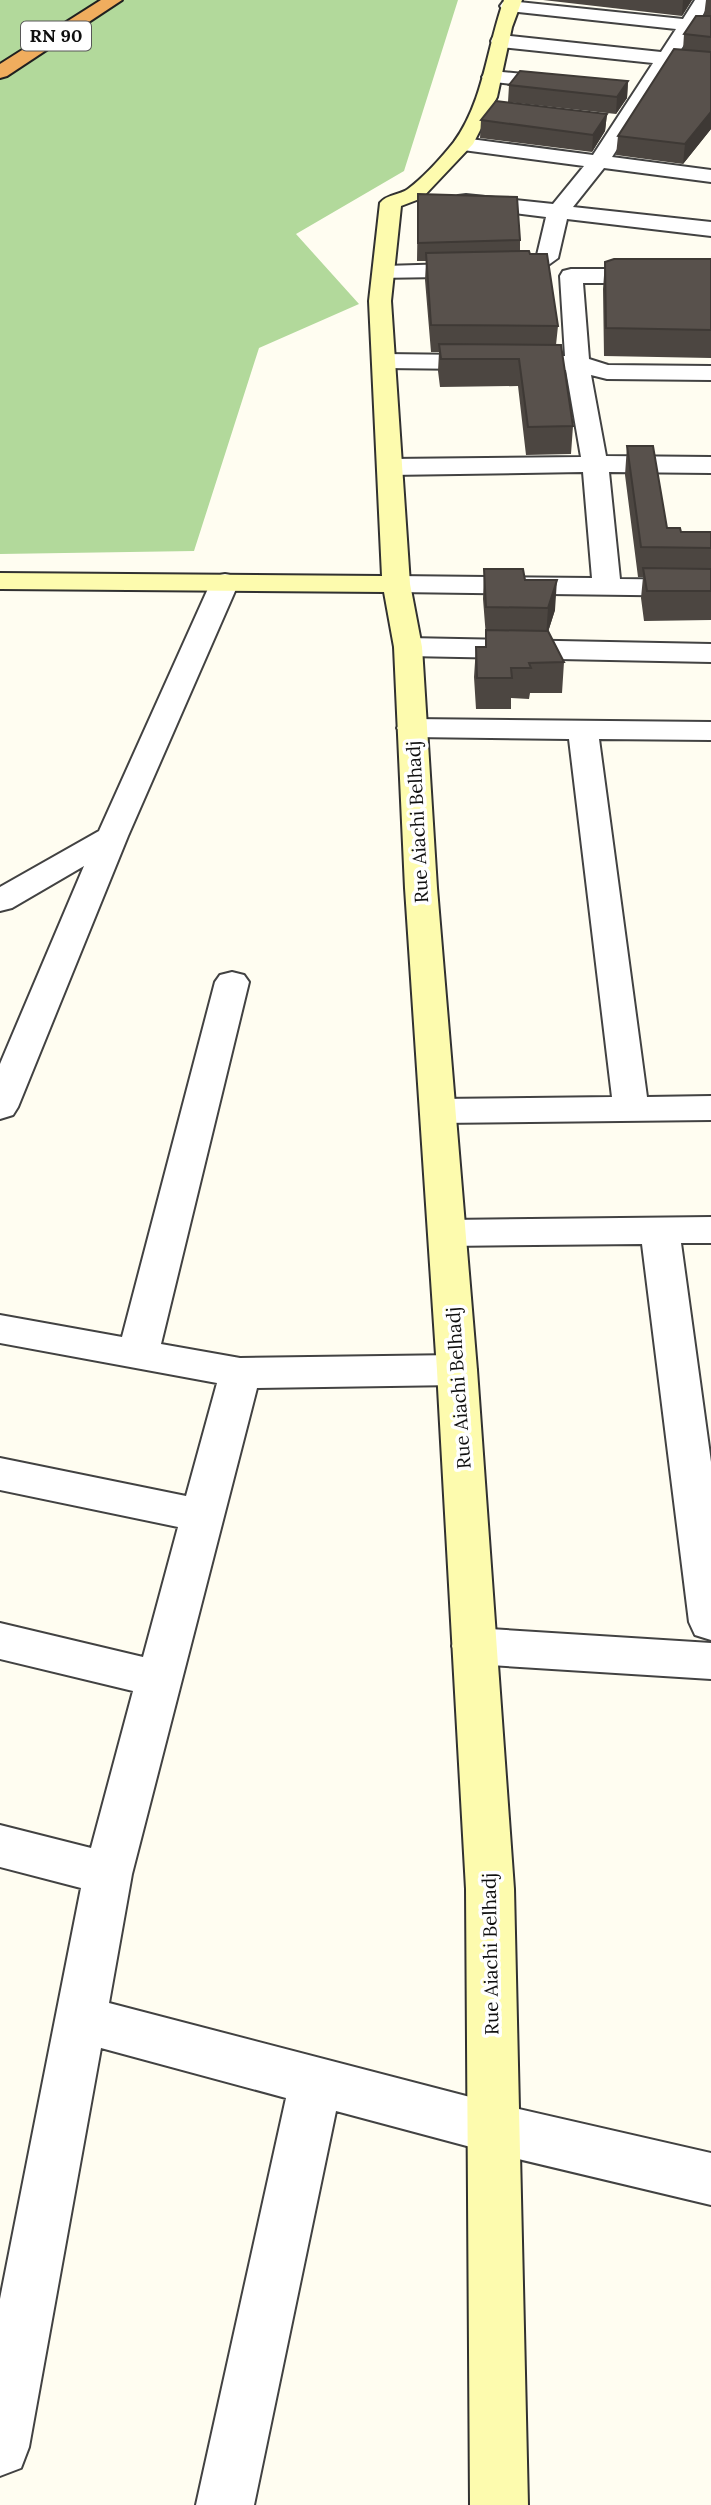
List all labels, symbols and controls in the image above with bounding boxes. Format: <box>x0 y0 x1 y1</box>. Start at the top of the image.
road number: RN 90 <box>21 22 91 51</box>
street label: Rue Aiachi Belhadj <box>401 740 433 904</box>
street label: Rue Aiachi Belhadj <box>440 1306 476 1470</box>
street label: Rue Aiachi Belhadj <box>477 1873 503 2035</box>

